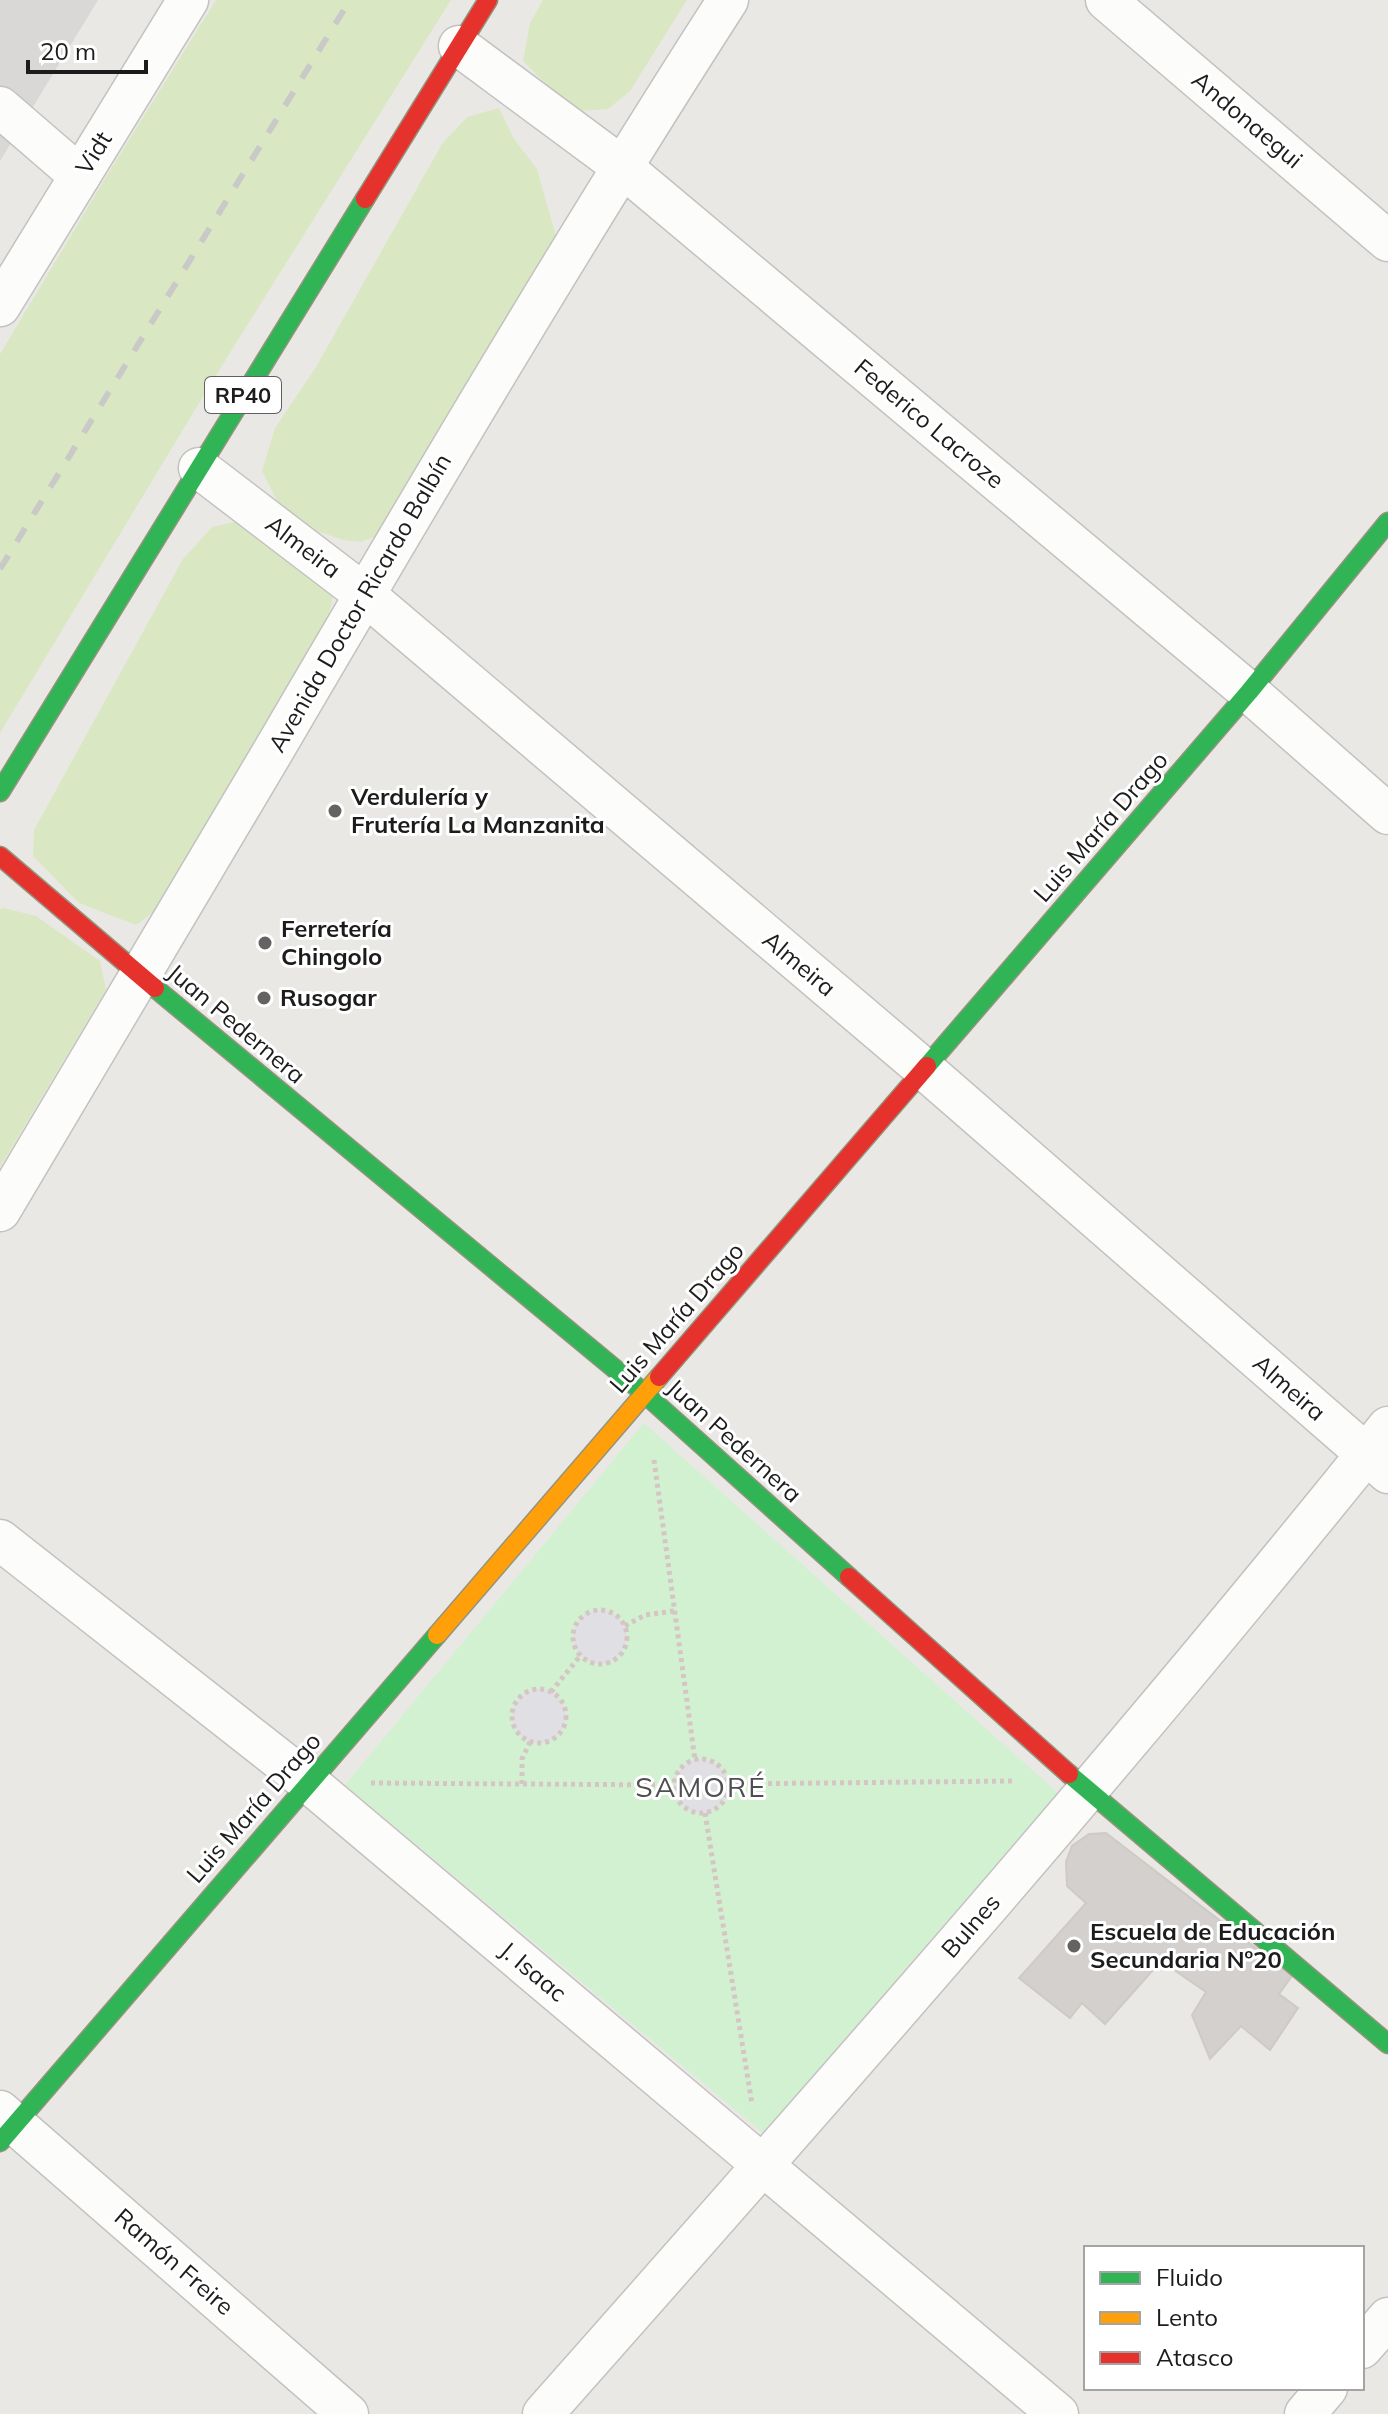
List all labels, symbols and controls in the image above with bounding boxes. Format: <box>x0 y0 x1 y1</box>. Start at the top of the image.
scale bar <box>28 24 146 74</box>
text: 20 m <box>40 36 96 66</box>
street label: Andonaegui <box>1186 64 1309 174</box>
street label: Vidt <box>68 125 118 180</box>
street label: Federico Lacroze <box>849 352 1011 495</box>
road number: RP40 <box>205 377 281 413</box>
street label: Avenida Doctor Ricardo Balbín <box>261 448 457 757</box>
street label: Almeira <box>260 508 347 584</box>
street label: Luis María Drago <box>1027 745 1174 908</box>
place label: Verdulería y Frutería La Manzanita <box>350 781 605 839</box>
marker: Verdulería y Frutería La Manzanita <box>326 802 344 820</box>
place label: Ferretería Chingolo <box>281 913 392 971</box>
street label: Almeira <box>757 924 842 1002</box>
marker: Ferretería Chingolo <box>256 934 274 952</box>
street label: Juan Pedernera <box>162 957 312 1090</box>
place label: Rusogar <box>280 982 377 1012</box>
marker: Rusogar <box>255 989 273 1007</box>
street label: Luis María Drago <box>603 1236 750 1399</box>
street label: Almeira <box>1247 1348 1332 1427</box>
street label: Juan Pedernera <box>661 1372 808 1509</box>
street label: Luis María Drago <box>180 1726 327 1889</box>
district label: SAMORÉ <box>635 1769 767 1804</box>
street label: Bulnes <box>934 1887 1006 1963</box>
place label: Escuela de Educación Secundaria Nº20 <box>1090 1916 1335 1974</box>
street label: J. Isaac <box>494 1935 573 2008</box>
marker: Escuela de Educación Secundaria Nº20 <box>1065 1937 1083 1955</box>
street label: Ramón Freire <box>109 2201 240 2321</box>
legend <box>1084 2246 1364 2390</box>
text: Fluido <box>1156 2262 1223 2292</box>
text: Lento <box>1156 2302 1218 2332</box>
text: Atasco <box>1156 2342 1233 2372</box>

